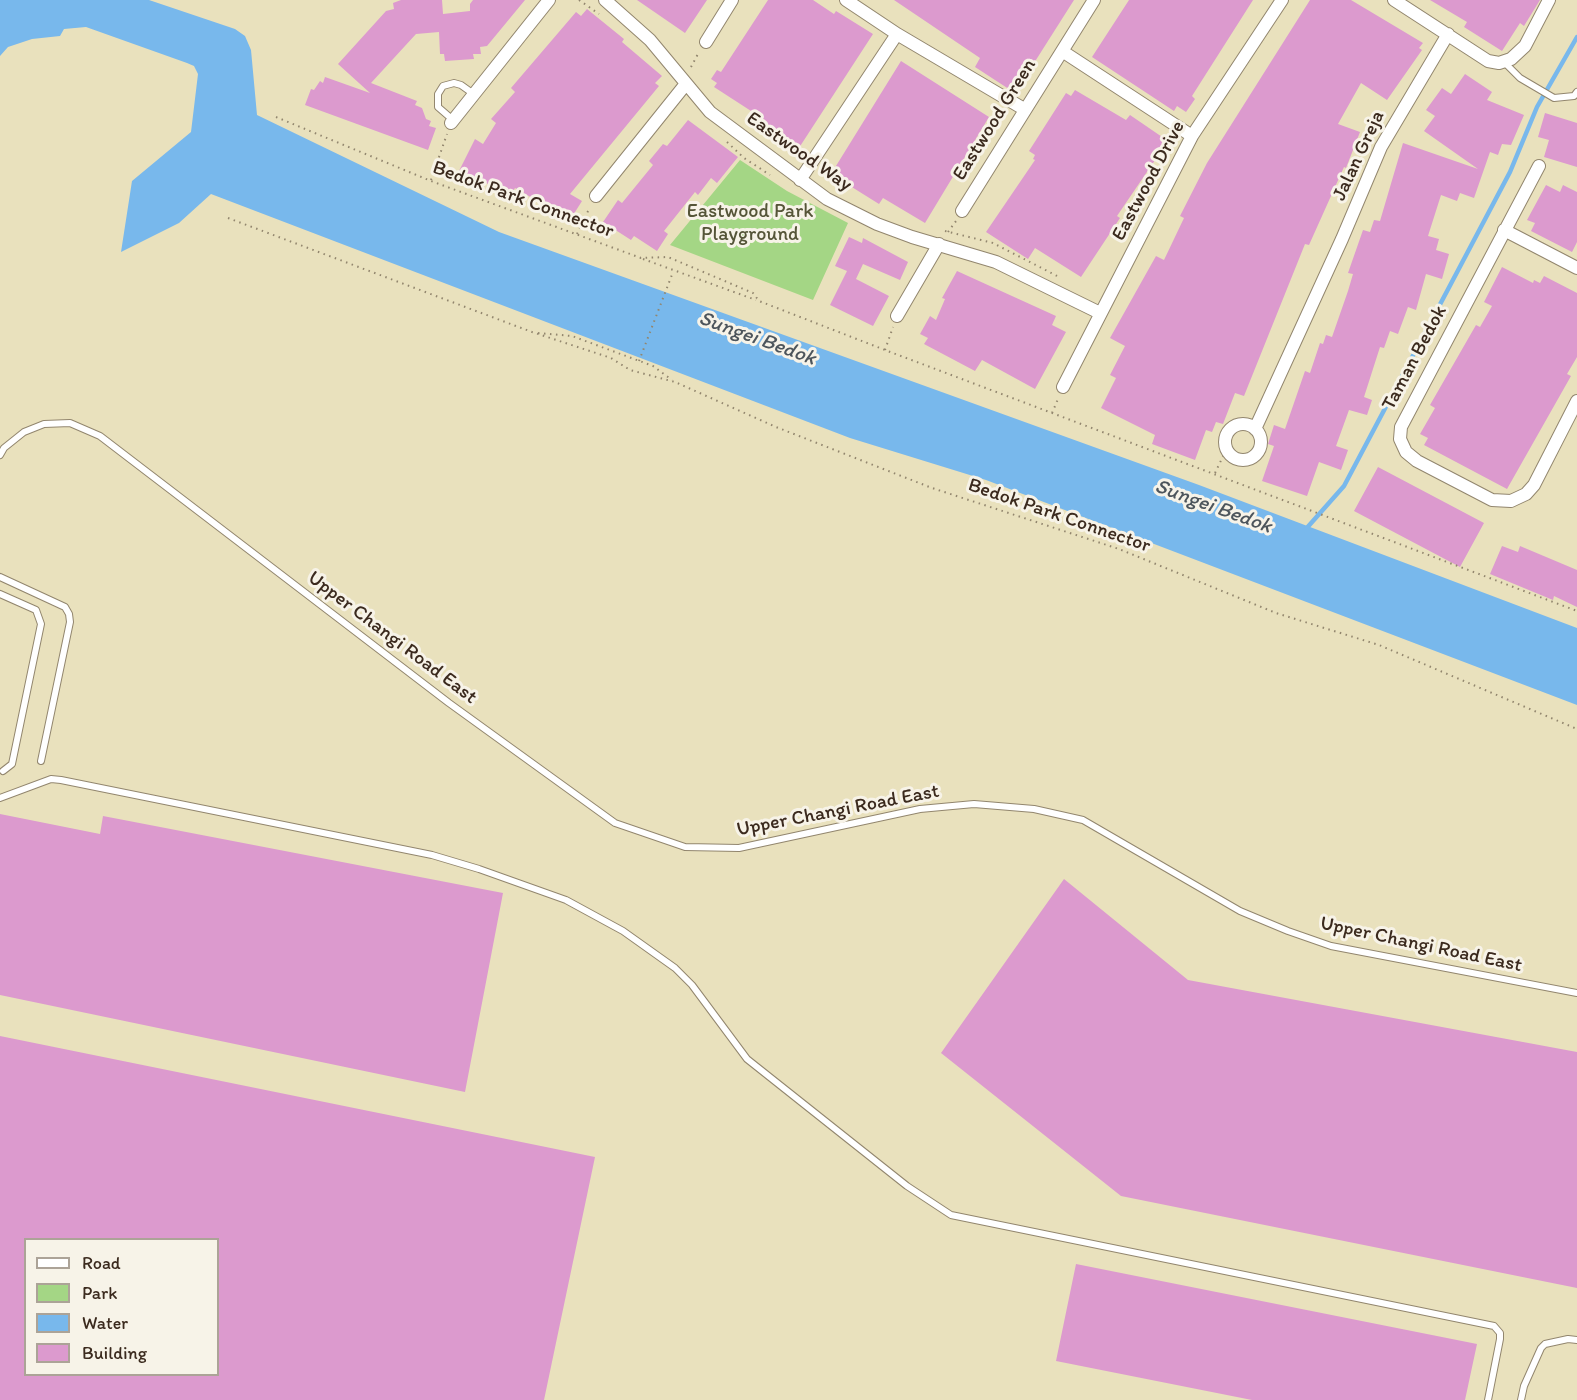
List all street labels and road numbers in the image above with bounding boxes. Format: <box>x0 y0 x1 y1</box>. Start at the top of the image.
street label: Eastwood Green <box>948 55 1042 185</box>
street label: Eastwood Way <box>742 107 856 197</box>
street label: Jalan Greja <box>1328 107 1390 205</box>
street label: Eastwood Drive <box>1107 117 1191 245</box>
street label: Bedok Park Connector <box>429 156 617 244</box>
street label: Taman Bedok <box>1377 301 1453 415</box>
street label: Bedok Park Connector <box>965 474 1153 558</box>
street label: Upper Changi Road East <box>303 567 481 709</box>
street label: Upper Changi Road East <box>735 780 941 842</box>
street label: Upper Changi Road East <box>1318 912 1524 978</box>

